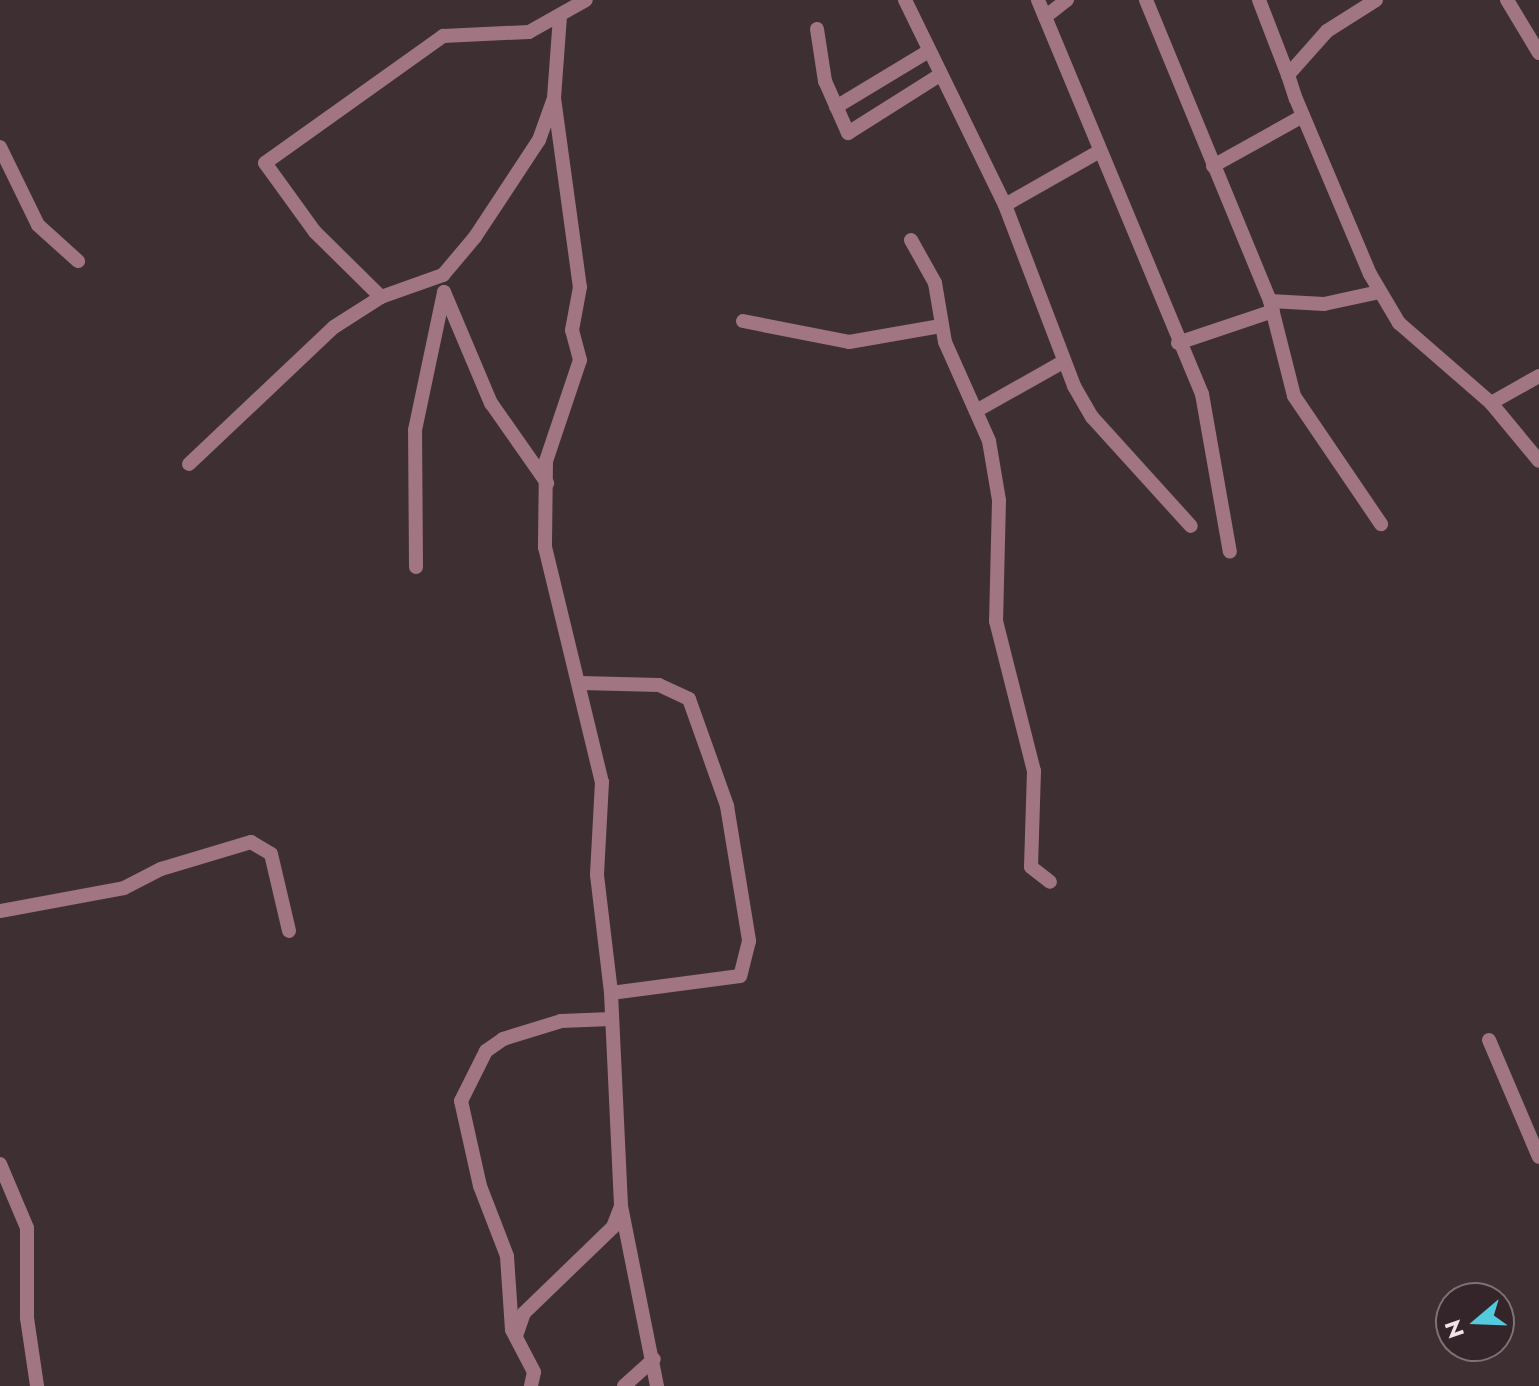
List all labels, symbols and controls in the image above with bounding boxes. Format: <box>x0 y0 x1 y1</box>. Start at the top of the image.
north arrow <box>1435 1282 1515 1362</box>
text: N <box>1436 1316 1472 1343</box>

